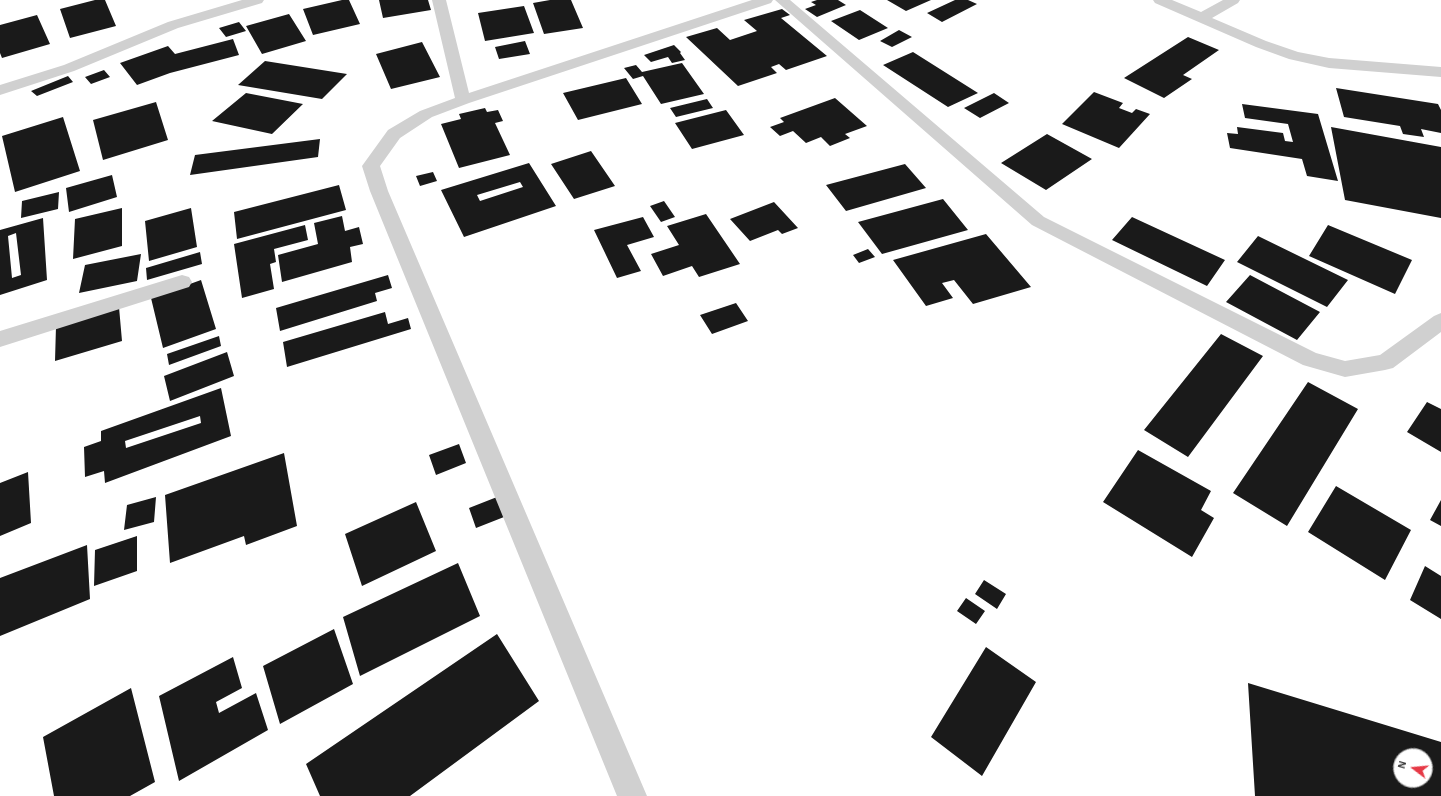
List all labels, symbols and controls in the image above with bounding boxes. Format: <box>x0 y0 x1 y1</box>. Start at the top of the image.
north arrow <box>1393 748 1433 788</box>
text: N <box>1396 760 1408 770</box>

